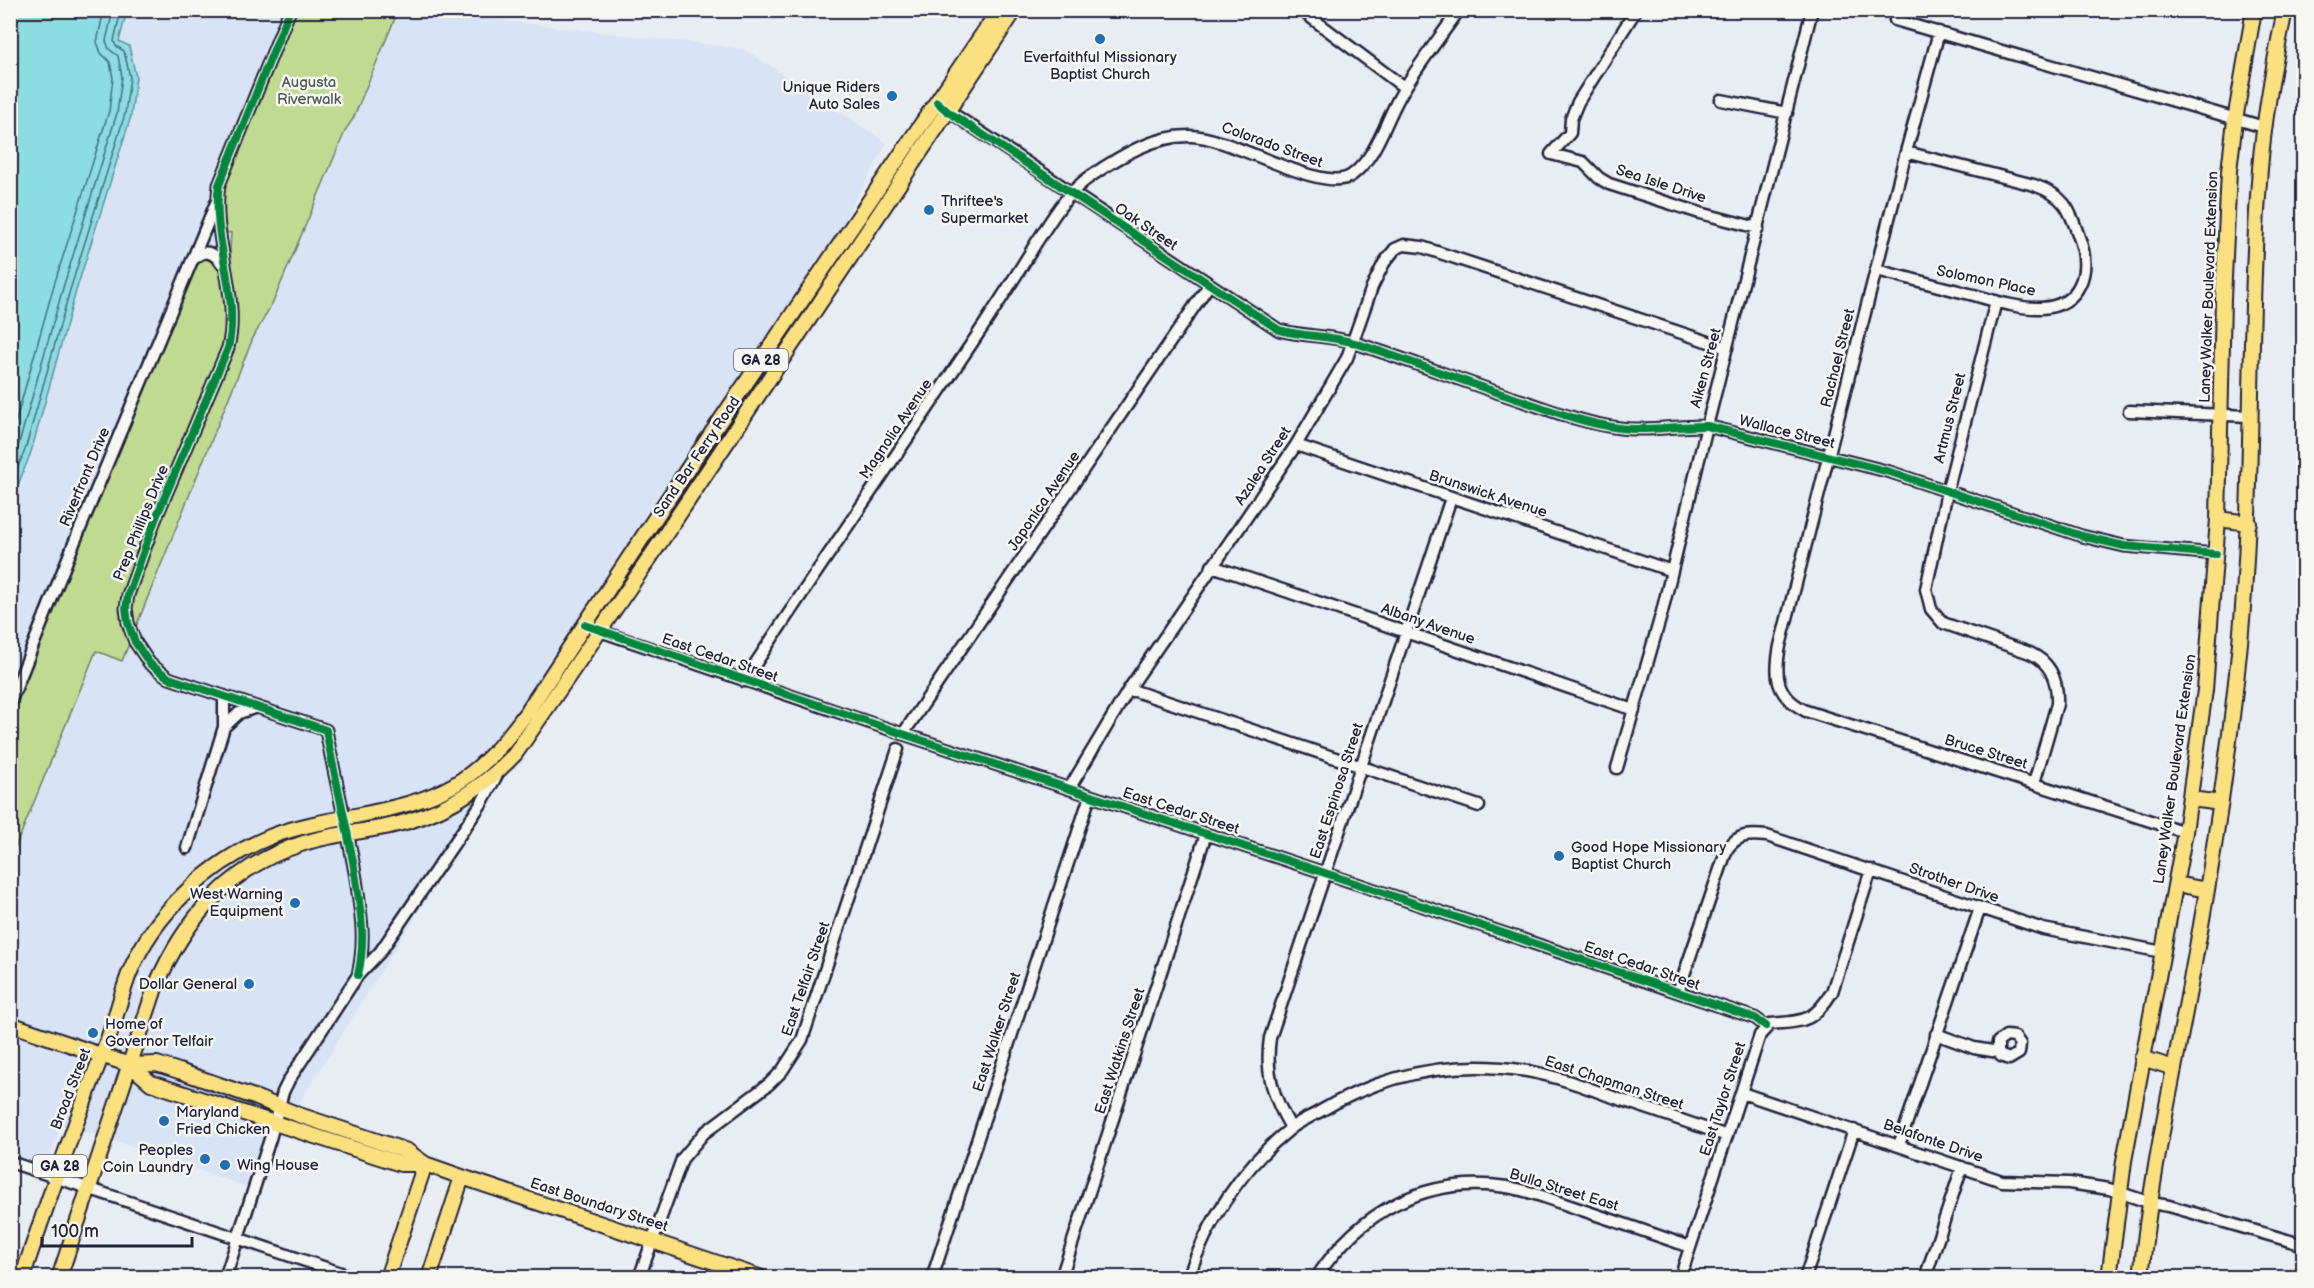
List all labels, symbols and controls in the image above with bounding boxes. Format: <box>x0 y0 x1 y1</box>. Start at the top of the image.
marker: Everfaithful Missionary Baptist Church <box>1093 32 1107 46</box>
place label: Everfaithful Missionary Baptist Church <box>1023 48 1177 84</box>
park label: Augusta Riverwalk <box>277 73 342 109</box>
place label: Unique Riders Auto Sales <box>782 78 881 114</box>
marker: Unique Riders Auto Sales <box>885 89 899 103</box>
street label: Colorado Street <box>1219 118 1326 172</box>
street label: Sea Isle Drive <box>1613 160 1709 208</box>
street label: Laney Walker Boulevard Extension <box>2195 171 2223 403</box>
place label: Thriftee's Supermarket <box>941 192 1029 228</box>
street label: Oak Street <box>1111 199 1181 255</box>
marker: Thriftee's Supermarket <box>922 203 936 217</box>
street label: Solomon Place <box>1935 261 2037 301</box>
street label: Rachael Street <box>1817 306 1860 409</box>
street label: Aiken Street <box>1686 326 1726 410</box>
road number: GA 28 <box>734 349 788 371</box>
street label: Artmus Street <box>1930 370 1970 465</box>
street label: Magnolia Avenue <box>855 375 937 483</box>
street label: Sand Bar Ferry Road <box>649 393 745 521</box>
street label: Wallace Street <box>1737 411 1837 453</box>
street label: Azalea Street <box>1230 423 1296 509</box>
street label: Riverfront Drive <box>56 425 114 529</box>
street label: Japonica Avenue <box>1004 447 1084 554</box>
street label: Prep Phillips Drive <box>109 462 173 584</box>
street label: Brunswick Avenue <box>1426 466 1550 522</box>
street label: Albany Avenue <box>1379 599 1478 649</box>
street label: East Cedar Street <box>659 629 781 687</box>
street label: Laney Walker Boulevard Extension <box>2149 653 2201 885</box>
street label: East Espinosa Street <box>1306 720 1368 861</box>
street label: Bruce Street <box>1942 730 2030 774</box>
street label: East Cedar Street <box>1120 783 1242 839</box>
place label: Good Hope Missionary Baptist Church <box>1571 838 1727 874</box>
marker: Good Hope Missionary Baptist Church <box>1552 849 1566 863</box>
street label: Strother Drive <box>1907 859 2001 907</box>
place label: West Warning Equipment <box>190 885 283 921</box>
marker: West Warning Equipment <box>288 896 302 910</box>
street label: East Telfair Street <box>777 919 835 1039</box>
street label: East Cedar Street <box>1581 937 1703 995</box>
street label: East Walker Street <box>969 969 1025 1094</box>
place label: Dollar General <box>139 975 237 994</box>
marker: Dollar General <box>242 977 256 991</box>
street label: East Watkins Street <box>1091 985 1149 1116</box>
place label: Home of Governor Telfair <box>105 1015 214 1051</box>
marker: Home of Governor Telfair <box>86 1026 100 1040</box>
street label: East Taylor Street <box>1696 1039 1751 1158</box>
street label: Broad Street <box>47 1045 95 1133</box>
street label: East Chapman Street <box>1542 1052 1686 1115</box>
place label: Maryland Fried Chicken <box>176 1103 270 1139</box>
marker: Maryland Fried Chicken <box>157 1114 171 1128</box>
street label: Belafonte Drive <box>1881 1115 1986 1167</box>
place label: Peoples Coin Laundry <box>103 1141 194 1177</box>
marker: Peoples Coin Laundry <box>198 1152 212 1166</box>
road number: GA 28 <box>33 1155 87 1177</box>
place label: Wing House <box>237 1156 319 1175</box>
marker: Wing House <box>218 1158 232 1172</box>
street label: Bulla Street East <box>1507 1164 1621 1216</box>
street label: East Boundary Street <box>528 1174 671 1236</box>
scale bar <box>42 1210 192 1248</box>
text: 100 m <box>51 1221 99 1242</box>

